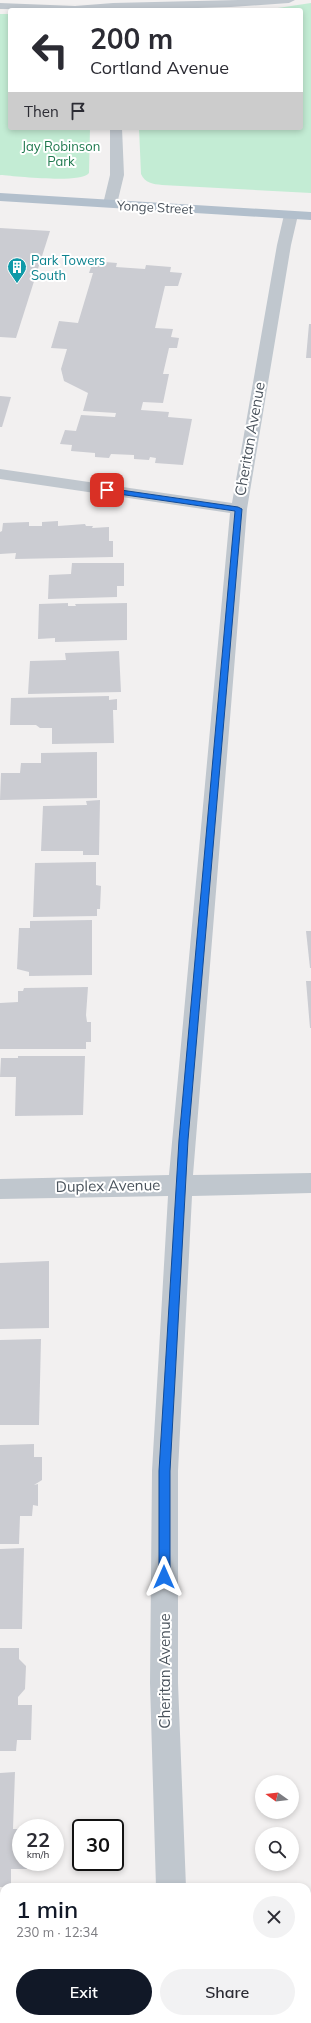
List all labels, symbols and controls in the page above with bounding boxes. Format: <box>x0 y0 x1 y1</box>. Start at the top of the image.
text: 200 m <box>90 21 173 56</box>
icon: left <box>24 24 76 76</box>
text: Cortland Avenue <box>90 56 229 79</box>
icon: arrive <box>67 100 89 122</box>
text: Then <box>24 102 59 121</box>
park label: Jay Robinson Park <box>22 138 100 169</box>
street label: Yonge Street <box>116 197 194 217</box>
place label: Park Towers South <box>31 252 105 283</box>
building icon: Park Towers South <box>6 256 28 284</box>
street label: Cheritan Avenue <box>230 380 269 497</box>
pin <box>90 473 124 507</box>
icon: arrive <box>96 479 118 501</box>
street label: Duplex Avenue <box>55 1175 161 1196</box>
position arrow <box>143 1556 185 1598</box>
street label: Cheritan Avenue <box>155 1613 174 1729</box>
north arrow <box>255 1775 299 1819</box>
map controls <box>255 1775 299 1871</box>
speed limit sign: 30 <box>72 1819 124 1871</box>
text: 22 <box>26 1827 50 1852</box>
button: search <box>255 1827 299 1871</box>
text: km/h <box>27 1848 49 1861</box>
text: 1 min <box>16 1894 78 1924</box>
button: close <box>253 1896 295 1938</box>
text: 230 m · 12:34 <box>16 1924 98 1940</box>
button: Exit <box>16 1969 152 2015</box>
button: Share <box>160 1969 295 2015</box>

